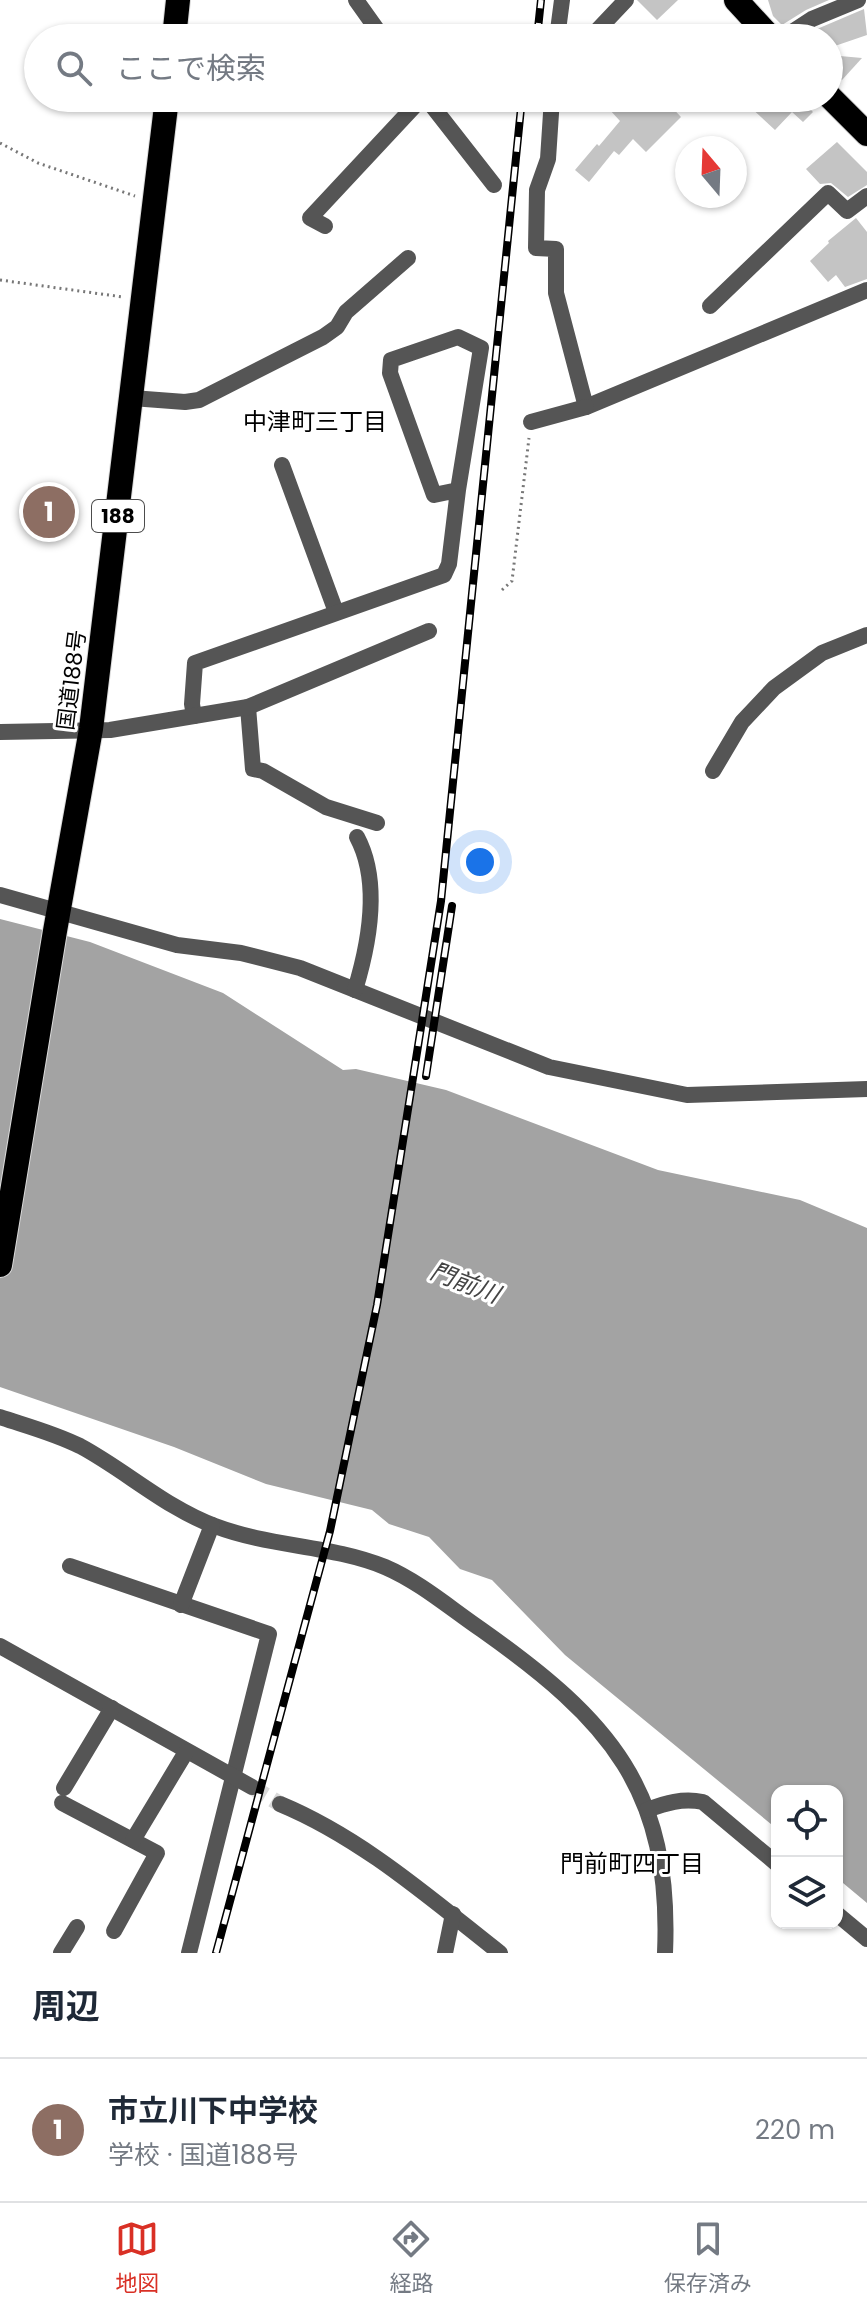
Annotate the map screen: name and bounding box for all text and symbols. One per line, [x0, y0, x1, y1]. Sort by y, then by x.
search box [24, 24, 843, 112]
icon: search [52, 46, 96, 90]
text: ここで検索 [116, 47, 266, 90]
north arrow [675, 136, 747, 208]
district label: 中津町三丁目 [243, 405, 387, 438]
pin: 1 [23, 482, 75, 542]
road number: 188 [92, 500, 144, 532]
street label: 国道188号 [50, 628, 93, 732]
your location [460, 842, 500, 882]
water label: 門前川 [426, 1254, 508, 1312]
map controls [771, 1785, 843, 1929]
button: locate [771, 1785, 843, 1857]
district label: 門前町四丁目 [560, 1847, 704, 1880]
button: layers [771, 1857, 843, 1929]
text: 周辺 [32, 1982, 100, 2030]
text: 市立川下中学校 [108, 2089, 318, 2132]
text: 1 [53, 2112, 63, 2148]
text: 220 m [755, 2112, 835, 2148]
text: 学校 · 国道188号 [108, 2137, 299, 2173]
tab: 地図 [115, 2217, 159, 2300]
tab: 経路 [389, 2217, 434, 2300]
tab: 保存済み [664, 2217, 752, 2300]

